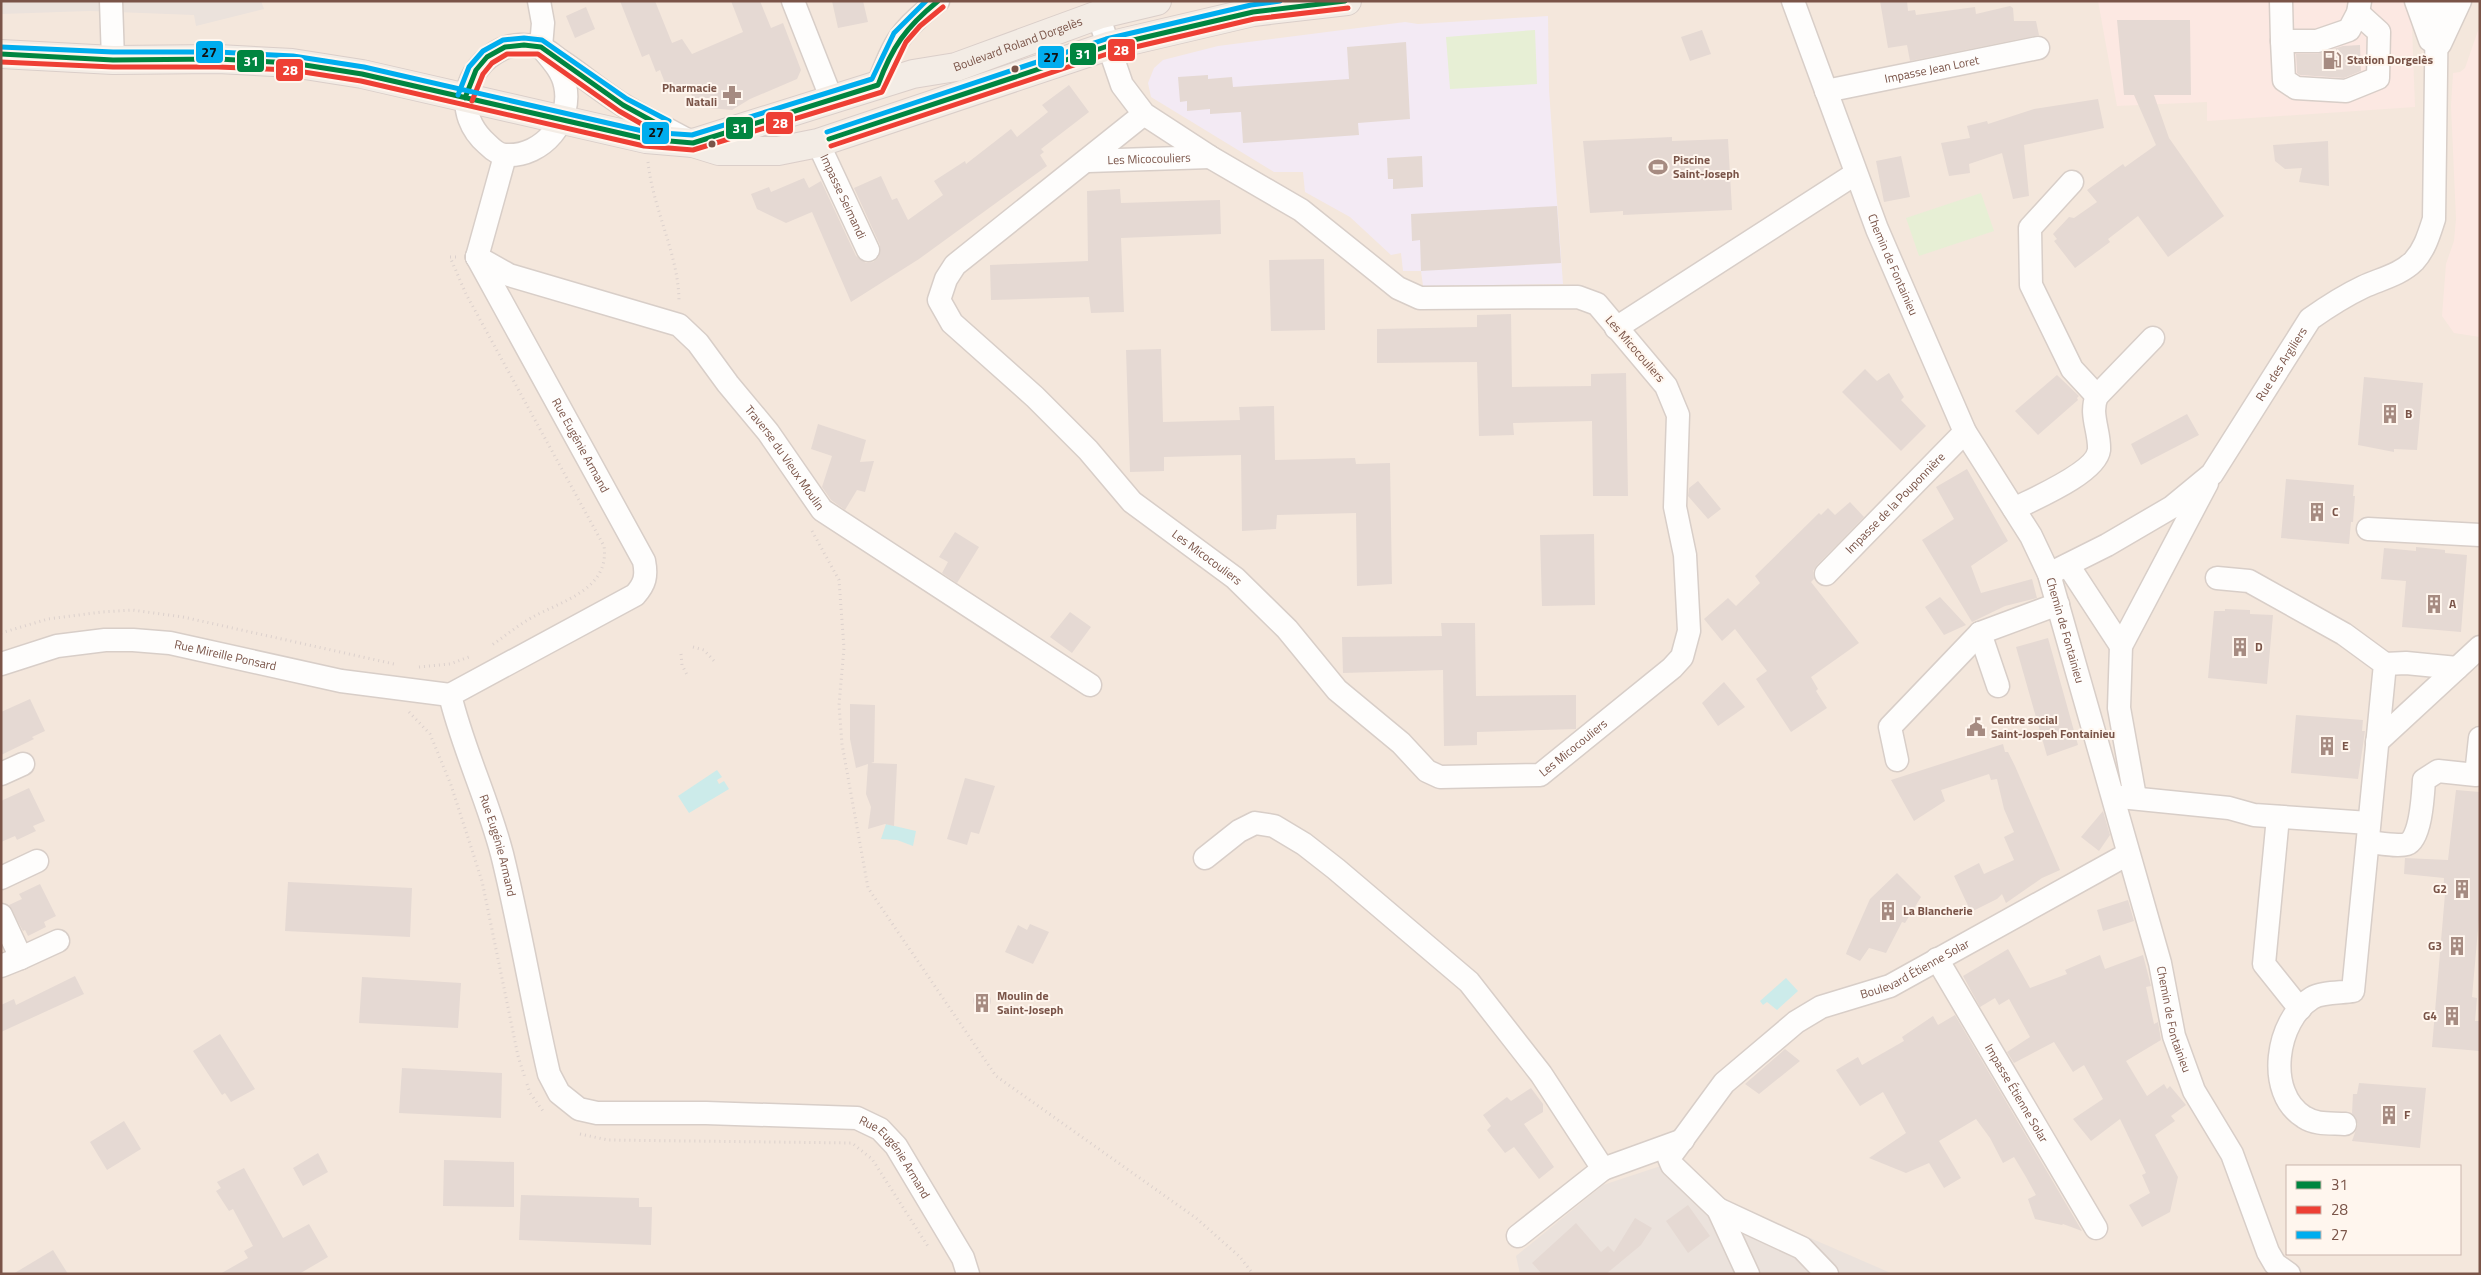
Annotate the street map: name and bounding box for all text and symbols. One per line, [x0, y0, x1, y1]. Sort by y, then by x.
street label: Boulevard Roland Dorgelès [950, 11, 1085, 76]
line badge: 28 [1107, 38, 1136, 62]
text: 28 [1113, 39, 1129, 60]
line badge: 27 [195, 40, 224, 64]
text: 27 [201, 41, 217, 62]
line badge: 31 [1069, 42, 1097, 66]
text: 31 [1075, 43, 1091, 64]
line badge: 27 [1037, 45, 1065, 69]
text: 27 [1043, 46, 1059, 67]
line badge: 31 [236, 49, 265, 73]
fuel station icon: Station Dorgelès [2321, 49, 2343, 71]
text: 31 [243, 50, 259, 71]
street label: Impasse Jean Loret [1883, 50, 1982, 88]
place label: Station Dorgelès [2347, 50, 2433, 69]
line badge: 28 [275, 58, 304, 82]
text: 28 [282, 59, 298, 80]
unlabelled marker [1010, 64, 1020, 74]
place label: Pharmacie Natali [662, 78, 717, 111]
pharmacy icon: Pharmacie Natali [721, 84, 743, 106]
line badge: 28 [765, 111, 794, 135]
text: 28 [772, 112, 788, 133]
line badge: 31 [725, 116, 754, 140]
text: 31 [732, 117, 748, 138]
line badge: 27 [641, 121, 670, 145]
text: 27 [648, 121, 664, 142]
unlabelled marker [707, 139, 717, 149]
street label: Les Micocouliers [1107, 148, 1191, 169]
place label: Piscine Saint-Joseph [1673, 150, 1739, 183]
street label: Impasse Seimandi [815, 151, 872, 242]
sports icon: Piscine Saint-Joseph [1647, 156, 1669, 178]
street label: Chemin de Fontainieu [1863, 211, 1923, 318]
street label: Les Micocouliers [1601, 311, 1670, 387]
street label: Rue des Argiliers [2250, 323, 2312, 405]
street label: Rue Eugénie Armand [547, 394, 615, 496]
street label: Traverse du Vieux Moulin [740, 401, 829, 514]
building icon: B [2379, 403, 2401, 425]
place label: B [2405, 404, 2412, 423]
street label: Impasse de la Pouponnière [1841, 448, 1949, 558]
building icon: C [2306, 501, 2328, 523]
place label: C [2332, 502, 2339, 521]
street label: Les Micocouliers [1168, 525, 1247, 590]
street label: Chemin de Fontainieu [2041, 575, 2090, 685]
building icon: A [2423, 593, 2445, 615]
place label: A [2449, 594, 2457, 613]
street label: Rue Mireille Ponsard [173, 634, 278, 675]
building icon: D [2229, 636, 2251, 658]
place label: D [2255, 637, 2263, 656]
place label: Centre social Saint-Jospeh Fontainieu [1991, 710, 2115, 743]
street label: Les Micocouliers [1535, 714, 1612, 781]
public building icon: Centre social Saint-Jospeh Fontainieu [1965, 716, 1987, 738]
building icon: E [2316, 735, 2338, 757]
place label: E [2342, 736, 2349, 755]
street label: Rue Eugénie Armand [475, 791, 522, 898]
building icon: G2 [2451, 878, 2473, 900]
place label: G2 [2433, 879, 2447, 898]
building icon: La Blancherie [1877, 900, 1899, 922]
place label: La Blancherie [1903, 901, 1973, 920]
street label: Boulevard Étienne Solar [1858, 934, 1973, 1004]
building icon: G3 [2446, 935, 2468, 957]
place label: G3 [2428, 936, 2442, 955]
street label: Chemin de Fontainieu [2152, 964, 2196, 1075]
place label: Moulin de Saint-Joseph [997, 986, 1063, 1019]
building icon: Moulin de Saint-Joseph [971, 992, 993, 1014]
building icon: G4 [2441, 1005, 2463, 1027]
place label: G4 [2423, 1006, 2437, 1025]
street label: Impasse Étienne Solar [1980, 1040, 2054, 1146]
building icon: F [2378, 1104, 2400, 1126]
place label: F [2404, 1105, 2411, 1124]
street label: Rue Eugénie Armand [856, 1110, 935, 1202]
legend [2286, 1165, 2461, 1255]
text: 31 [2331, 1173, 2348, 1196]
text: 28 [2331, 1198, 2348, 1221]
text: 27 [2331, 1223, 2348, 1246]

